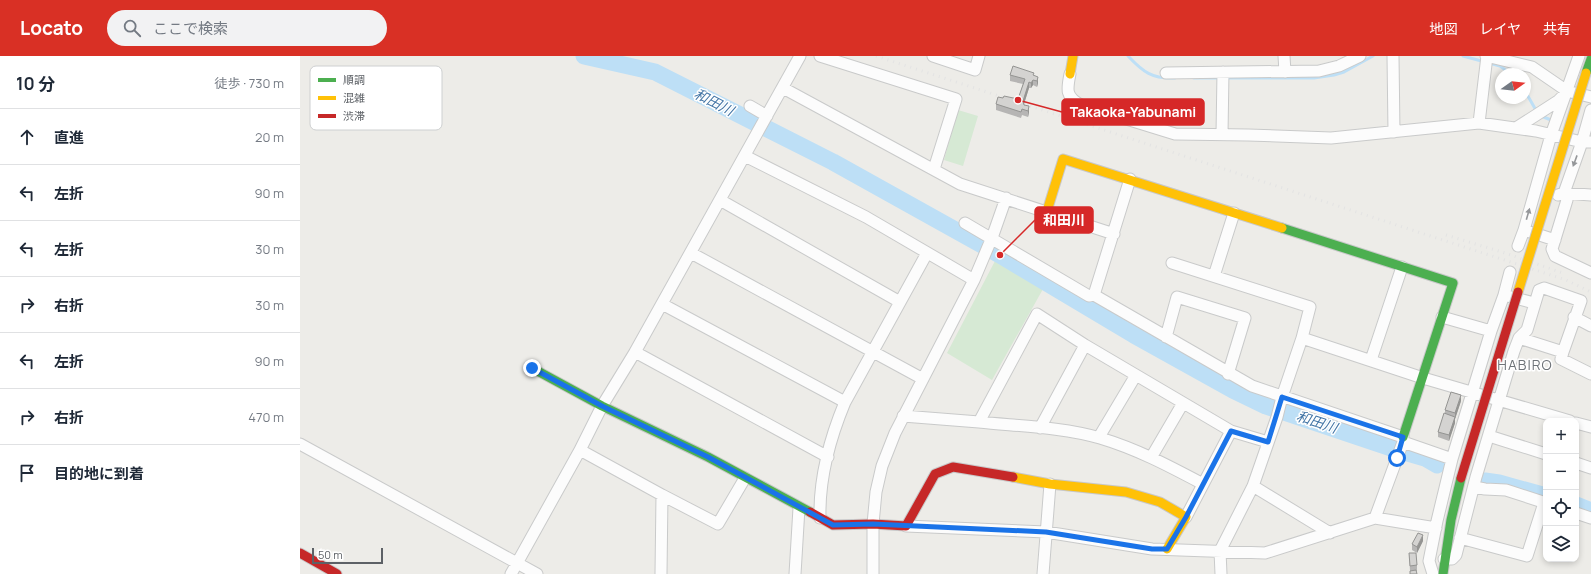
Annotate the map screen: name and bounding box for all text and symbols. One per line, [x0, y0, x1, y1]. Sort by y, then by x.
search box [107, 10, 387, 46]
text: Locato [20, 15, 83, 41]
icon: search [121, 17, 143, 39]
text: ここで検索 [153, 18, 228, 39]
text: 地図 [1429, 19, 1457, 38]
text: レイヤ [1479, 19, 1521, 38]
text: 共有 [1543, 19, 1571, 38]
legend [310, 66, 442, 130]
north arrow [1495, 68, 1531, 104]
text: 10 分 [16, 72, 55, 95]
text: 順調 [343, 72, 365, 87]
text: 徒歩 · 730 m [215, 74, 284, 92]
water label: 和田川 [691, 84, 739, 120]
text: 混雑 [343, 90, 365, 105]
callout: Takaoka-Yabunami [1062, 99, 1204, 125]
text: Takaoka-Yabunami [1070, 102, 1196, 121]
text: 渋滞 [343, 108, 365, 123]
icon: ahead [16, 126, 38, 148]
text: 直進 [54, 127, 84, 148]
text: 20 m [255, 128, 284, 146]
one-way arrow [1572, 155, 1578, 167]
icon: left [16, 182, 38, 204]
text: 左折 [54, 183, 84, 204]
text: 90 m [254, 184, 284, 202]
callout: 和田川 [1035, 207, 1093, 233]
one-way arrow [1525, 208, 1531, 220]
text: 和田川 [1043, 210, 1085, 229]
icon: left [16, 238, 38, 260]
text: 左折 [54, 239, 84, 260]
text: 30 m [255, 240, 284, 258]
icon: right [16, 294, 38, 316]
text: 右折 [54, 295, 84, 316]
text: 30 m [255, 296, 284, 314]
icon: left [16, 350, 38, 372]
text: 左折 [54, 351, 84, 372]
text: 90 m [254, 352, 284, 370]
district label: HABIRO [1497, 355, 1553, 374]
route end [523, 359, 541, 377]
icon: right [16, 406, 38, 428]
water label: 和田川 [1294, 406, 1342, 438]
text: 右折 [54, 407, 84, 428]
text: 470 m [248, 408, 284, 426]
map controls [1543, 418, 1579, 562]
button: + [1543, 418, 1579, 454]
route start [1388, 449, 1406, 467]
button: − [1543, 454, 1579, 490]
icon: arrive [16, 462, 38, 484]
text: 目的地に到着 [54, 463, 144, 484]
button: locate [1543, 490, 1579, 526]
button: layers [1543, 526, 1579, 562]
scale bar [312, 546, 383, 565]
text: 50 m [318, 547, 343, 562]

